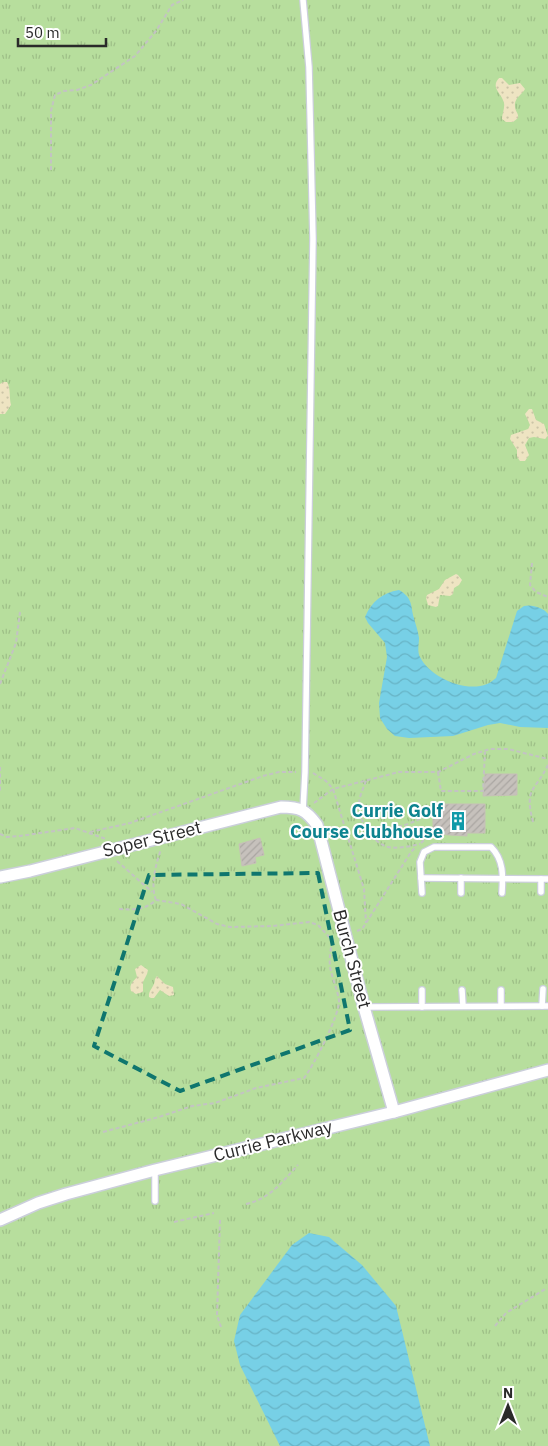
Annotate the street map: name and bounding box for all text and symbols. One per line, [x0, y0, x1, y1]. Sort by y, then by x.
scale bar [18, 15, 105, 47]
text: 50 m [25, 23, 60, 42]
place label: Currie Golf Course Clubhouse [290, 799, 443, 843]
building icon: Currie Golf Course Clubhouse [447, 810, 469, 832]
street label: Soper Street [100, 815, 204, 862]
street label: Burch Street [328, 907, 377, 1011]
street label: Currie Parkway [211, 1115, 335, 1166]
north arrow [483, 1381, 533, 1431]
text: N [503, 1384, 513, 1402]

